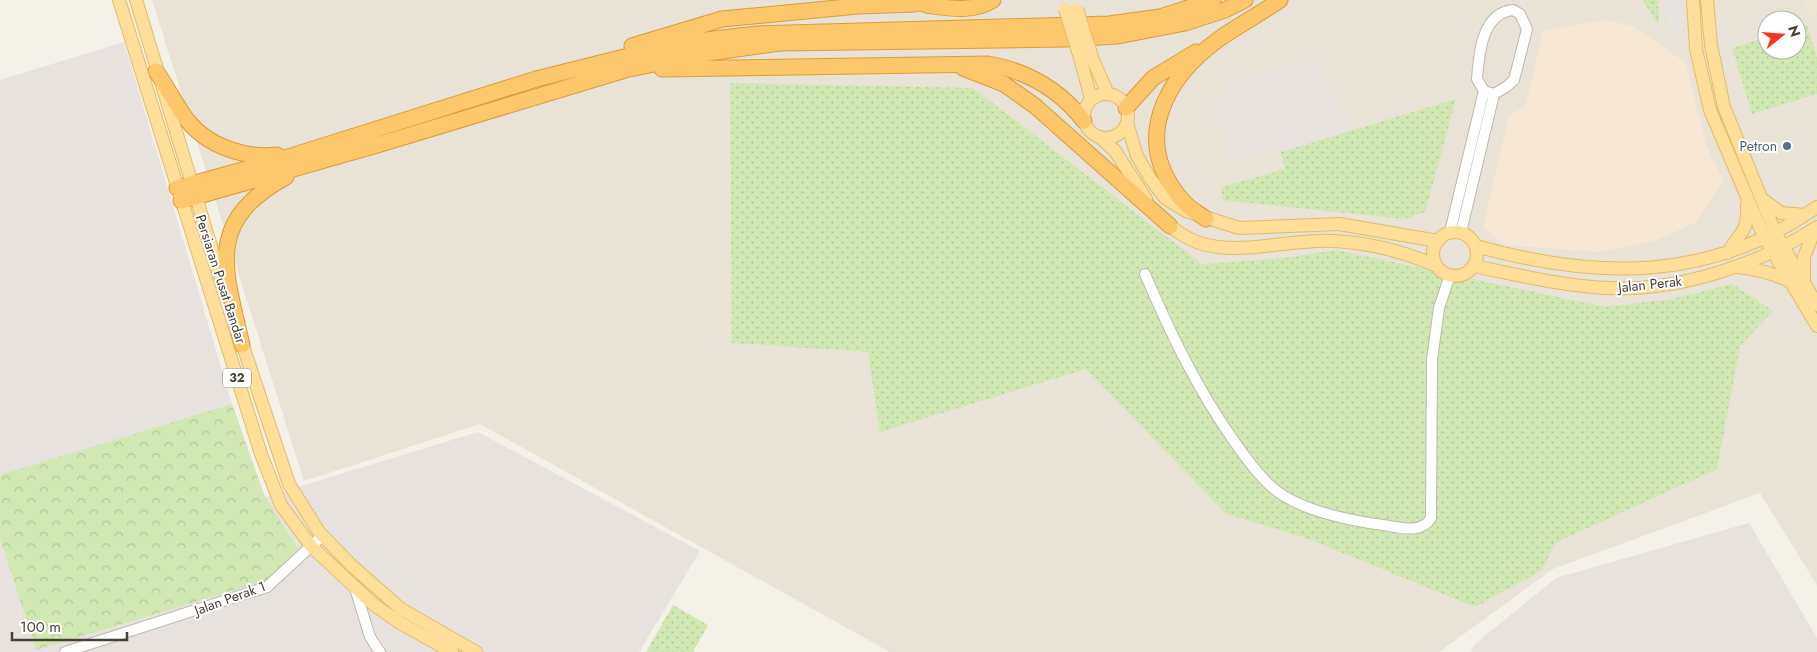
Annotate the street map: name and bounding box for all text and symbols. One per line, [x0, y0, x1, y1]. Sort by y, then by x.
north arrow [1757, 10, 1807, 60]
text: N [1783, 23, 1806, 39]
place label: Petron [1740, 136, 1777, 156]
marker: Petron [1781, 140, 1793, 152]
street label: Persiaran Pusat Bandar [191, 212, 251, 346]
street label: Jalan Perak [1615, 271, 1684, 297]
road number: 32 [223, 368, 251, 388]
street label: Jalan Perak 1 [190, 576, 268, 621]
scale bar [12, 610, 128, 642]
text: 100 m [20, 616, 61, 638]

